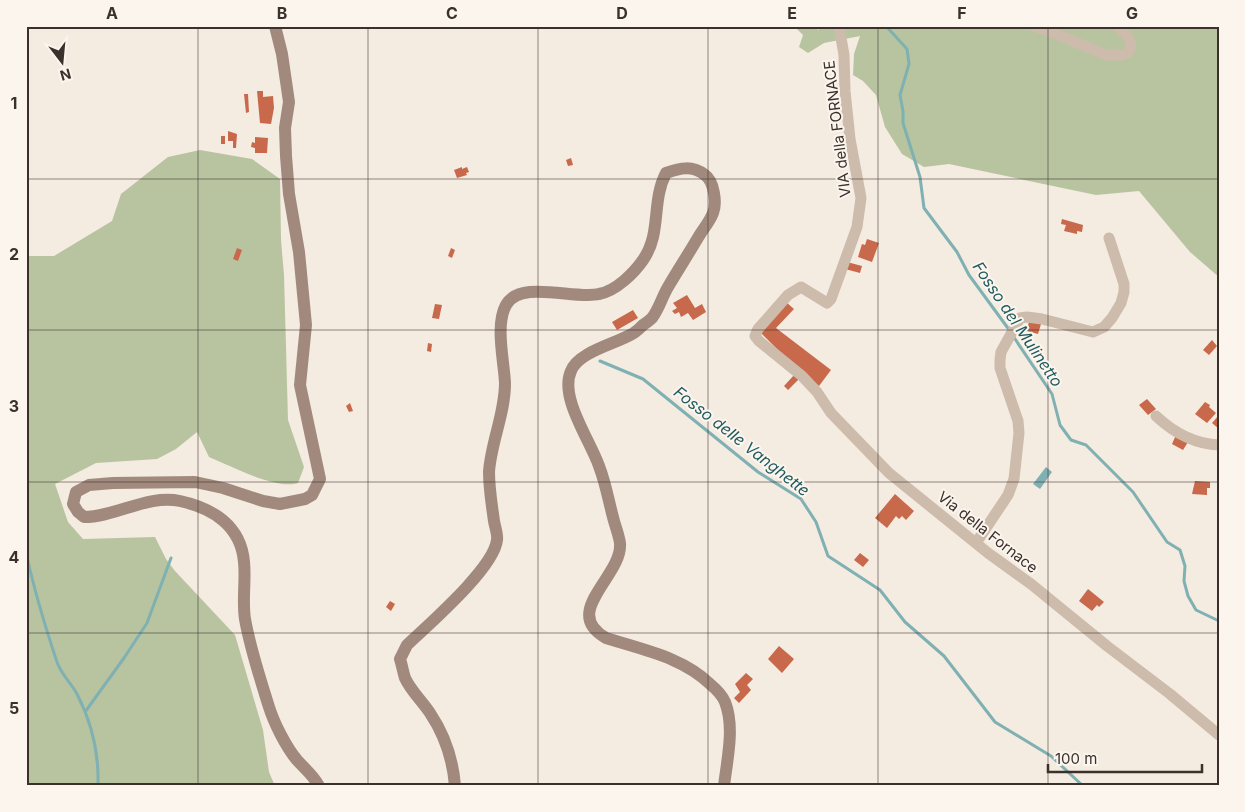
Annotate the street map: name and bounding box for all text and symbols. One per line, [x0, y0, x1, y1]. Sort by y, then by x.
text: A [106, 3, 118, 23]
text: B [277, 3, 287, 23]
text: C [446, 3, 458, 23]
text: D [616, 3, 628, 23]
text: E [787, 3, 797, 23]
text: F [957, 3, 967, 23]
text: G [1126, 3, 1138, 23]
north arrow [38, 38, 88, 88]
street label: VIA della FORNACE [819, 59, 855, 199]
text: N [58, 65, 73, 85]
text: 1 [11, 93, 17, 113]
text: 2 [9, 244, 19, 264]
water label: Fosso del Mulinetto [969, 258, 1067, 390]
water label: Fosso delle Vanghette [670, 382, 814, 500]
text: 3 [9, 396, 19, 416]
street label: Via della Fornace [934, 487, 1042, 577]
text: 4 [9, 547, 20, 567]
text: 5 [9, 698, 19, 718]
scale bar [1048, 742, 1201, 774]
text: 100 m [1055, 749, 1097, 768]

